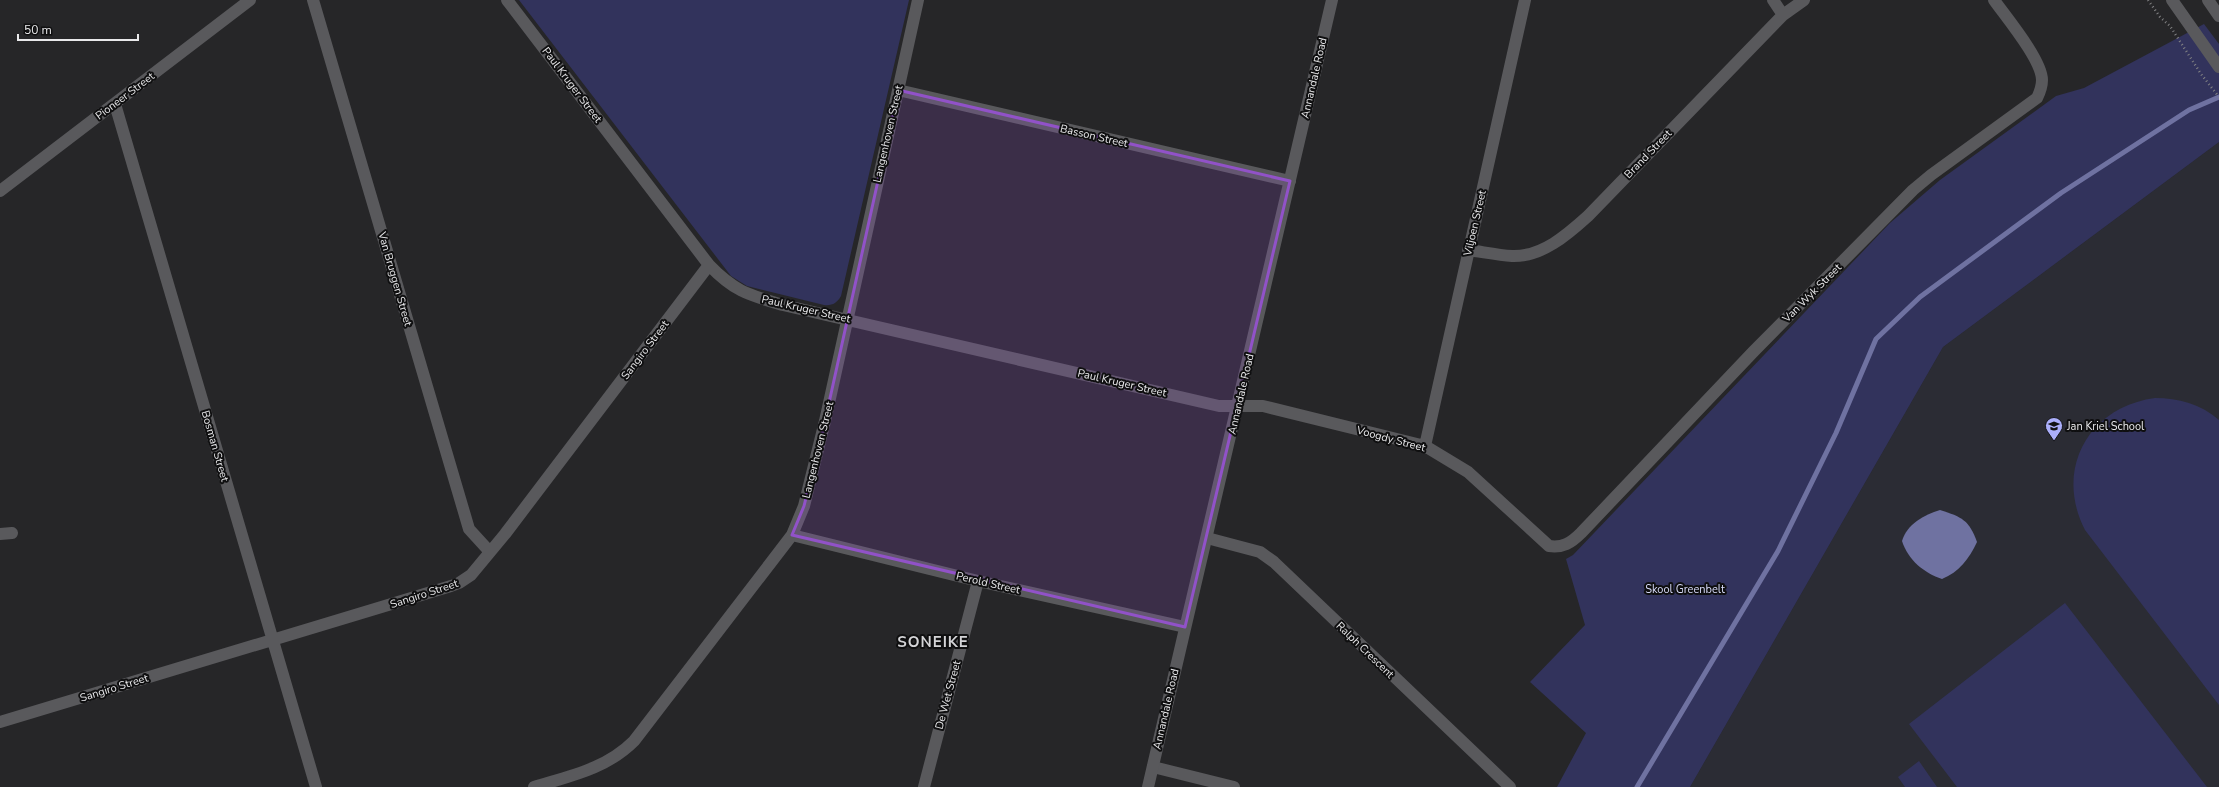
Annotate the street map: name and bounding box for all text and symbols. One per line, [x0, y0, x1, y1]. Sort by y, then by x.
scale bar [18, 16, 138, 42]
text: 50 m [24, 22, 52, 38]
street label: Annandale Road [1297, 36, 1331, 120]
street label: Paul Kruger Street [539, 44, 605, 126]
street label: Pioneer Street [92, 69, 158, 123]
street label: Langenhoven Street [870, 84, 907, 184]
street label: Basson Street [1059, 121, 1129, 151]
street label: Brand Street [1621, 126, 1675, 182]
street label: Viljoen Street [1460, 189, 1490, 258]
street label: Van Bruggen Street [374, 229, 416, 328]
street label: Van Wyk Street [1779, 260, 1845, 326]
street label: Paul Kruger Street [760, 291, 852, 327]
street label: Sangiro Street [618, 317, 672, 383]
street label: Annandale Road [1224, 352, 1258, 436]
street label: Paul Kruger Street [1076, 365, 1168, 401]
street label: Langenhoven Street [799, 400, 837, 500]
street label: Bosman Street [198, 409, 232, 483]
school or university icon: Jan Kriel School [2044, 416, 2064, 441]
place label: Jan Kriel School [2066, 419, 2145, 434]
street label: Voogdy Street [1354, 422, 1427, 455]
street label: Perold Street [955, 568, 1021, 598]
street label: Sangiro Street [388, 576, 460, 612]
park label: Skool Greenbelt [1645, 582, 1725, 597]
street label: Ralph Crescent [1333, 618, 1397, 682]
district label: SONEIKE [897, 632, 969, 652]
street label: De Wet Street [932, 659, 964, 731]
street label: Annandale Road [1149, 667, 1183, 751]
street label: Sangiro Street [78, 670, 150, 706]

